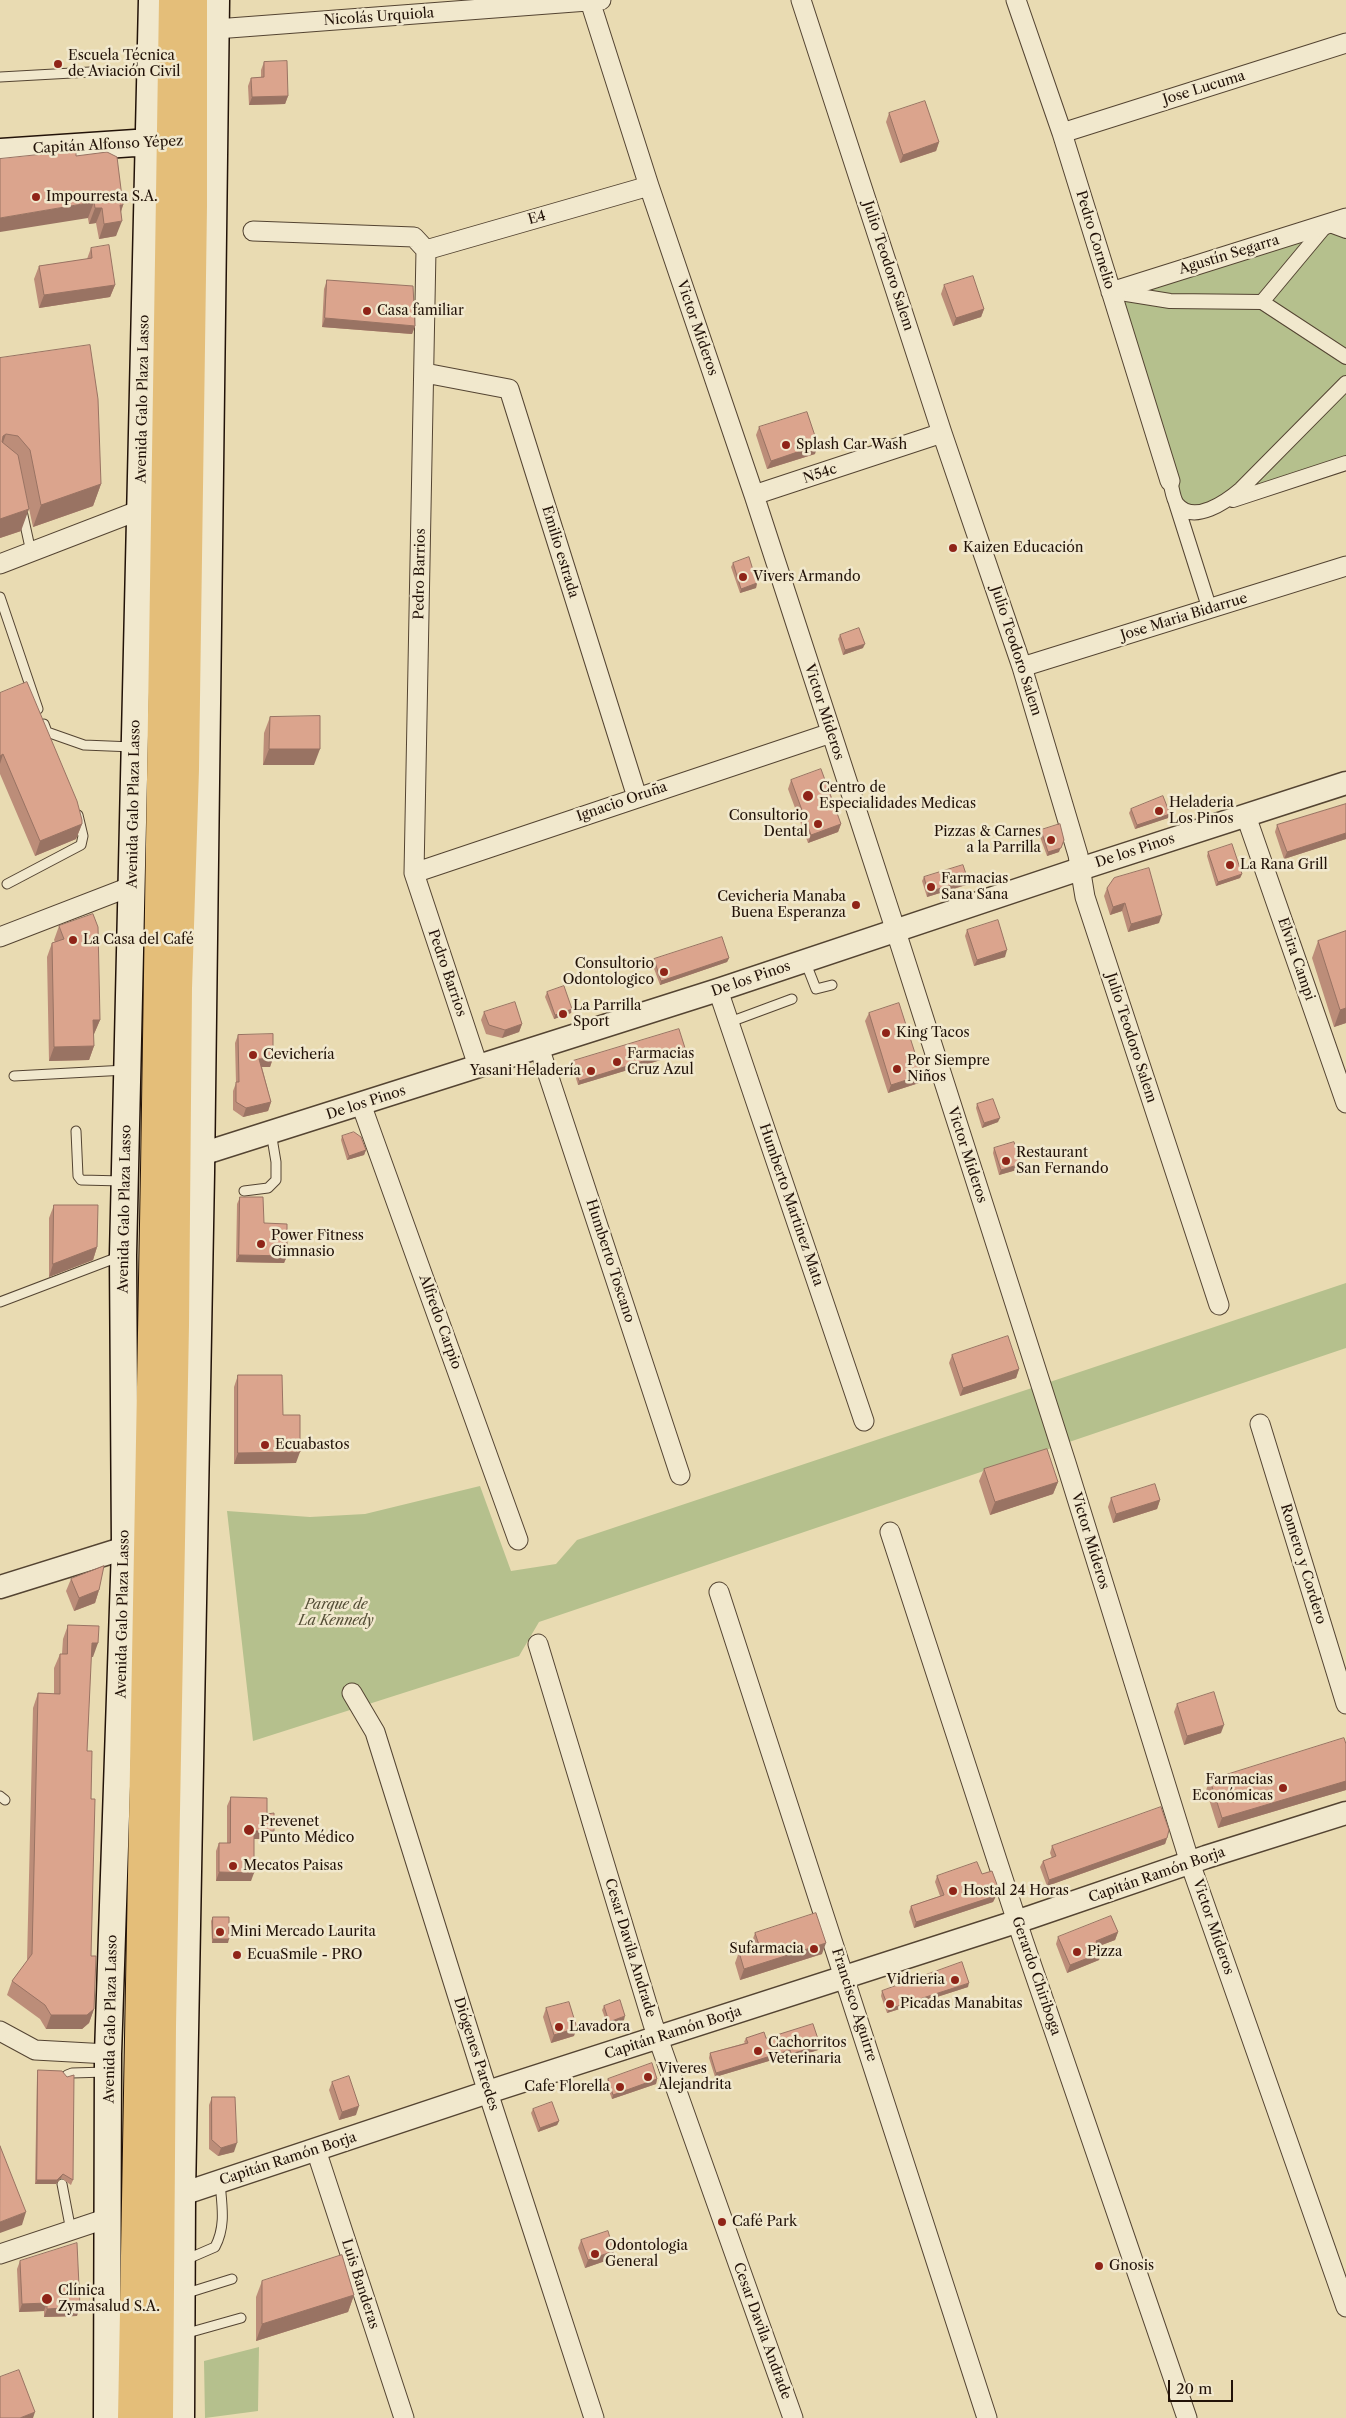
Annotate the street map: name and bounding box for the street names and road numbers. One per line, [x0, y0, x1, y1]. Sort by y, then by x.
street label: Nicolás Urquiola [323, 5, 435, 29]
street label: Jose Lucuma [1161, 68, 1247, 108]
street label: Capitán Alfonso Yépez [32, 133, 184, 157]
street label: Pedro Cornelio [1072, 189, 1118, 291]
street label: Julio Teodoro Salem [859, 199, 917, 333]
street label: E4 [526, 207, 548, 229]
street label: Agustín Segarra [1177, 232, 1281, 278]
street label: Victor Mideros [673, 278, 721, 378]
street label: Avenida Galo Plaza Lasso [133, 314, 153, 484]
street label: N54c [801, 461, 839, 487]
street label: Emilio estrada [538, 504, 582, 600]
street label: Pedro Barrios [411, 528, 429, 620]
street label: Julio Teodoro Salem [987, 584, 1045, 718]
street label: Jose Maria Bidarrue [1118, 590, 1250, 644]
street label: Victor Mideros [801, 662, 847, 762]
street label: Avenida Galo Plaza Lasso [124, 719, 144, 889]
street label: Ignacio Oruña [574, 779, 670, 825]
street label: De los Pinos [1093, 830, 1177, 872]
street label: Elvira Campi [1274, 915, 1318, 1003]
street label: Pedro Barrios [424, 927, 470, 1019]
street label: De los Pinos [709, 958, 793, 1000]
street label: Julio Teodoro Salem [1102, 971, 1160, 1105]
street label: De los Pinos [324, 1082, 408, 1124]
street label: Victor Mideros [944, 1105, 990, 1205]
street label: Humberto Martinez Mata [755, 1122, 827, 1288]
street label: Avenida Galo Plaza Lasso [115, 1124, 135, 1294]
street label: Humberto Toscano [582, 1197, 638, 1325]
street label: Alfredo Carpio [415, 1272, 465, 1372]
street label: Victor Mideros [1067, 1491, 1113, 1591]
street label: Romero y Cordero [1277, 1502, 1329, 1626]
street label: Avenida Galo Plaza Lasso [113, 1529, 133, 1699]
street label: Capitán Ramón Borja [1087, 1844, 1227, 1906]
street label: Cesar Davila Andrade [601, 1876, 659, 2020]
street label: Victor Mideros [1189, 1877, 1237, 1977]
street label: Gerardo Chiriboga [1008, 1914, 1064, 2038]
street label: Avenida Galo Plaza Lasso [101, 1934, 121, 2104]
street label: Francisco Aguirre [828, 1946, 880, 2064]
street label: Diógenes Paredes [450, 1995, 502, 2113]
street label: Capitán Ramón Borja [602, 2003, 744, 2063]
street label: Capitán Ramón Borja [217, 2129, 359, 2189]
street label: Luis Banderas [338, 2237, 382, 2331]
street label: Cesar Davila Andrade [729, 2260, 795, 2402]

